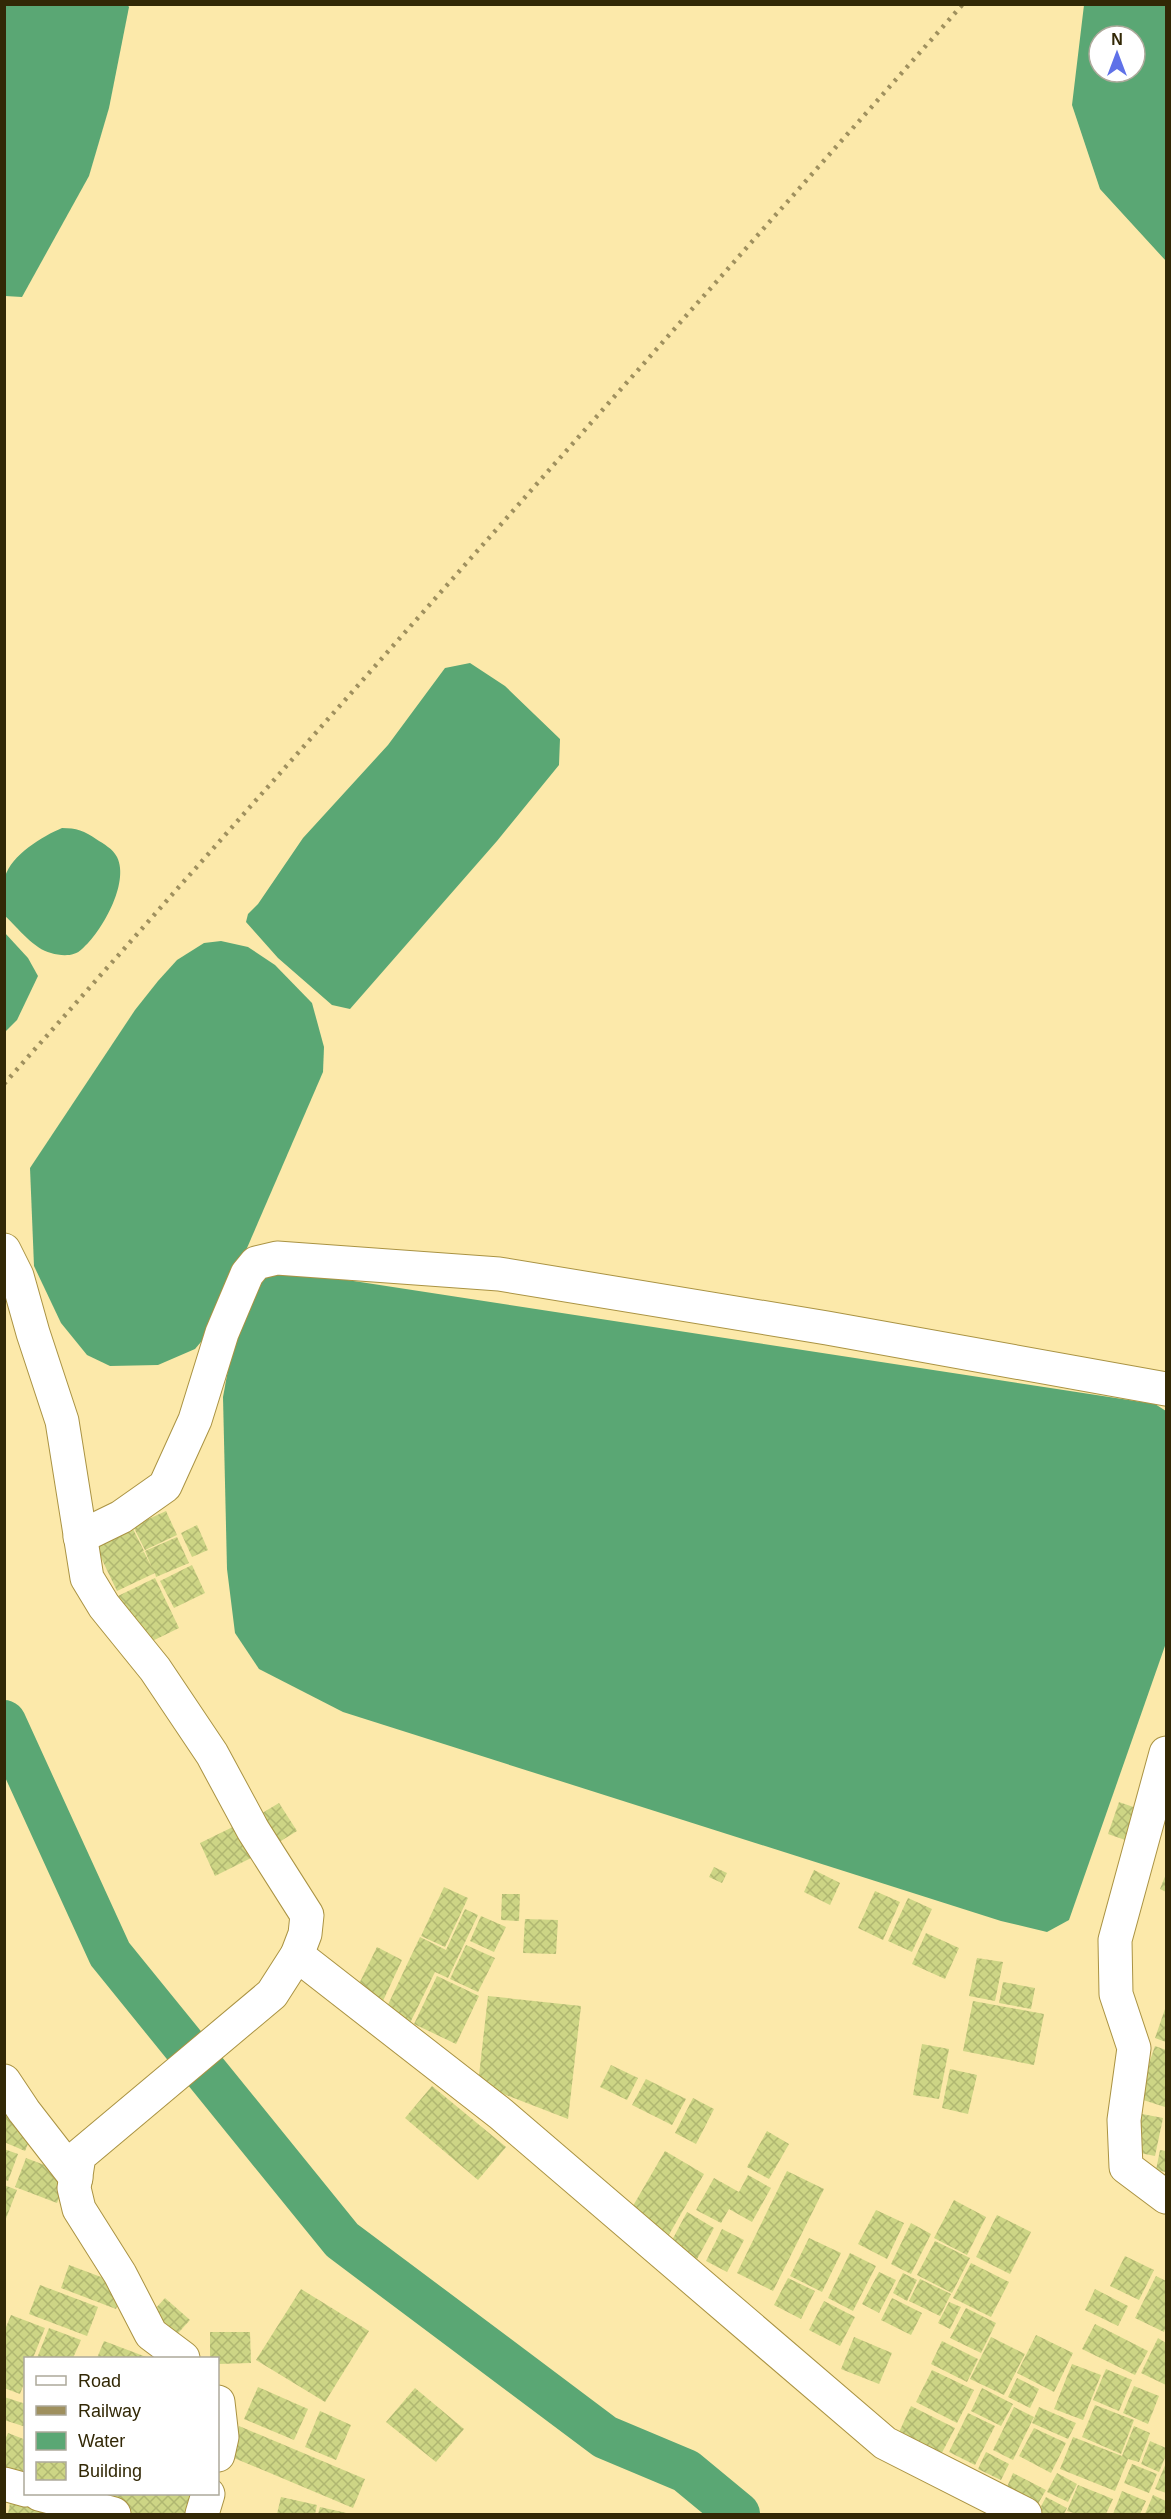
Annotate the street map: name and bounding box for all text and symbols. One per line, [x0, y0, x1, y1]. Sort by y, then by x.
north arrow [1087, 24, 1147, 84]
text: N [1111, 31, 1123, 48]
legend [24, 2357, 219, 2495]
text: Road [78, 2371, 121, 2391]
text: Railway [78, 2401, 141, 2421]
text: Water [78, 2431, 125, 2451]
text: Building [78, 2461, 142, 2481]

